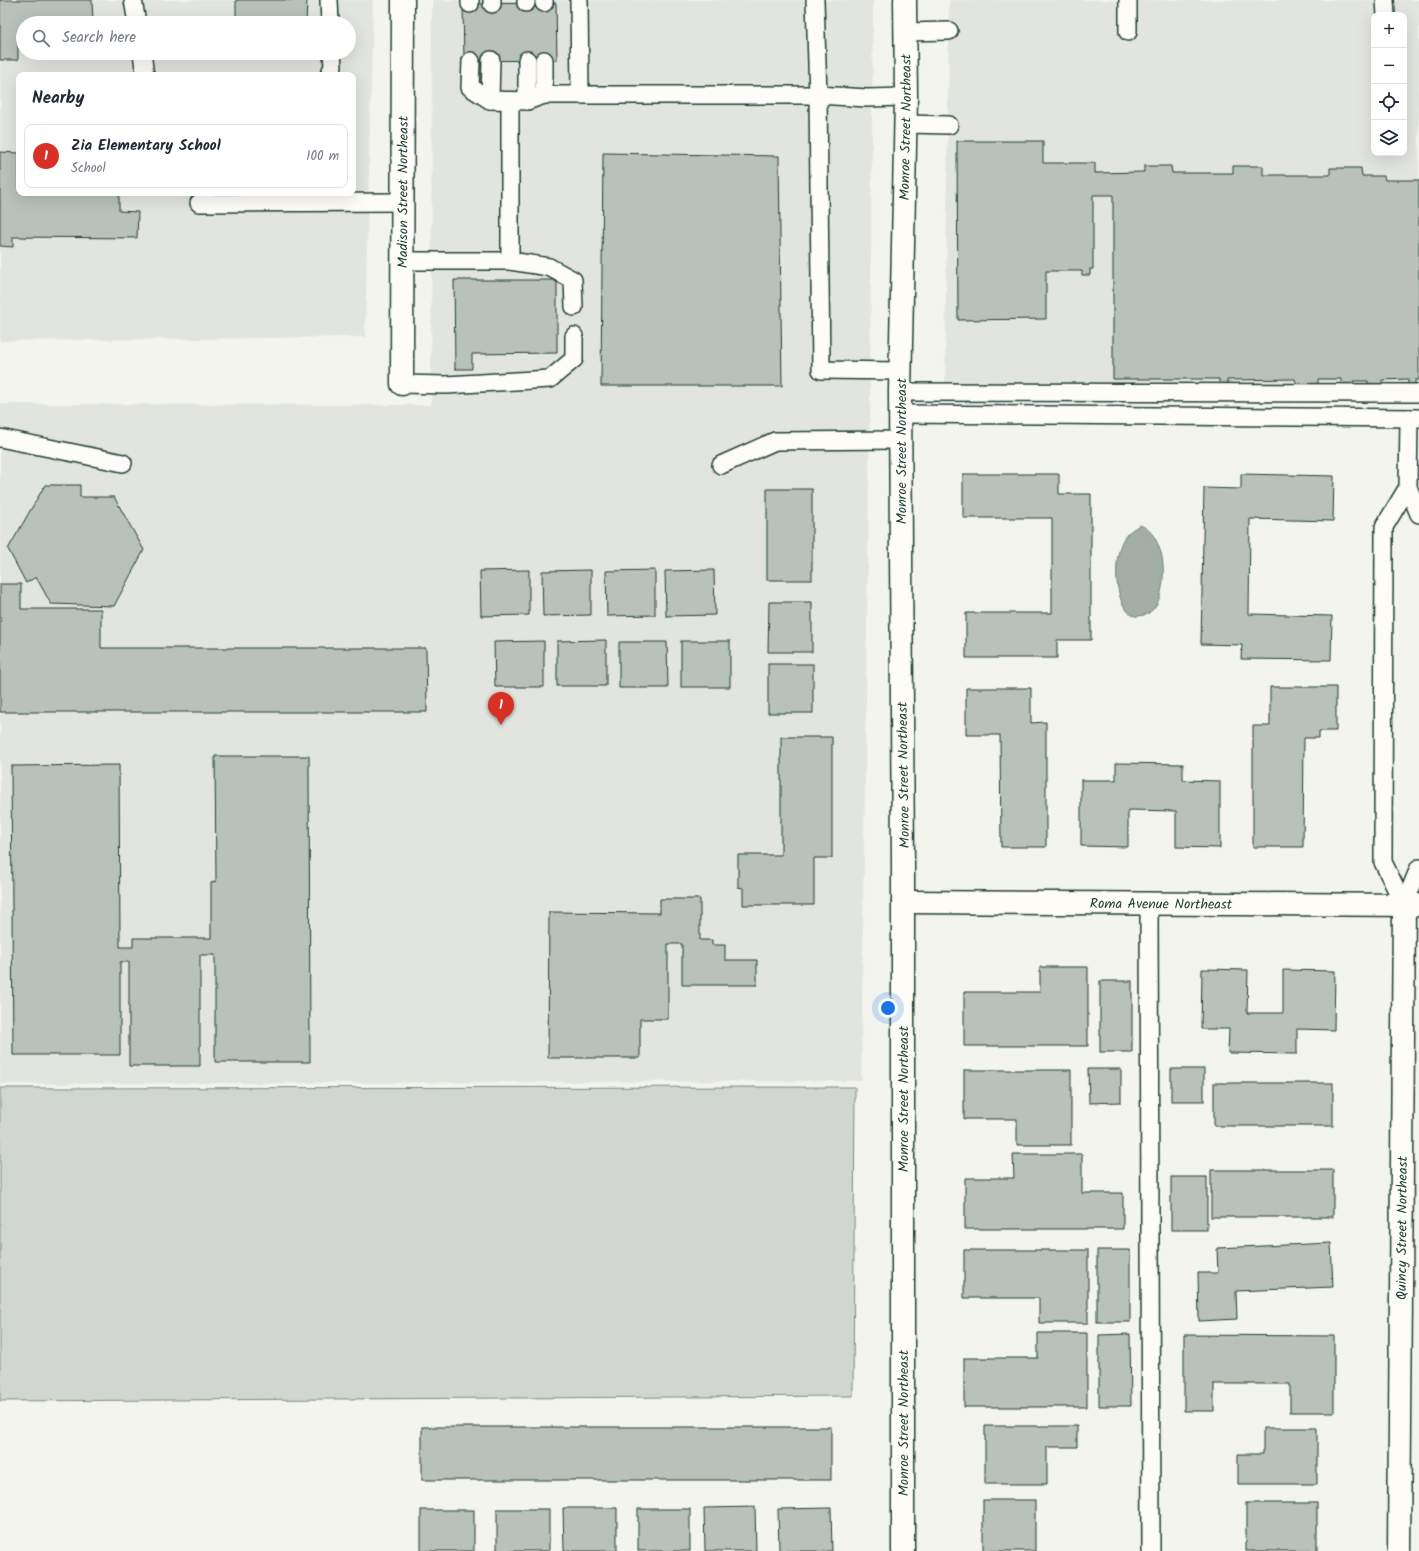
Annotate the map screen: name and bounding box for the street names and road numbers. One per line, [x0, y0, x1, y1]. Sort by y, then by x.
street label: Monroe Street Northeast [894, 53, 918, 201]
street label: Madison Street Northeast [392, 115, 415, 268]
street label: Monroe Street Northeast [891, 377, 913, 524]
street label: Monroe Street Northeast [892, 701, 916, 848]
street label: Roma Avenue Northeast [1090, 893, 1233, 916]
street label: Monroe Street Northeast [893, 1025, 915, 1172]
street label: Quincy Street Northeast [1391, 1155, 1414, 1300]
street label: Monroe Street Northeast [893, 1349, 915, 1496]

